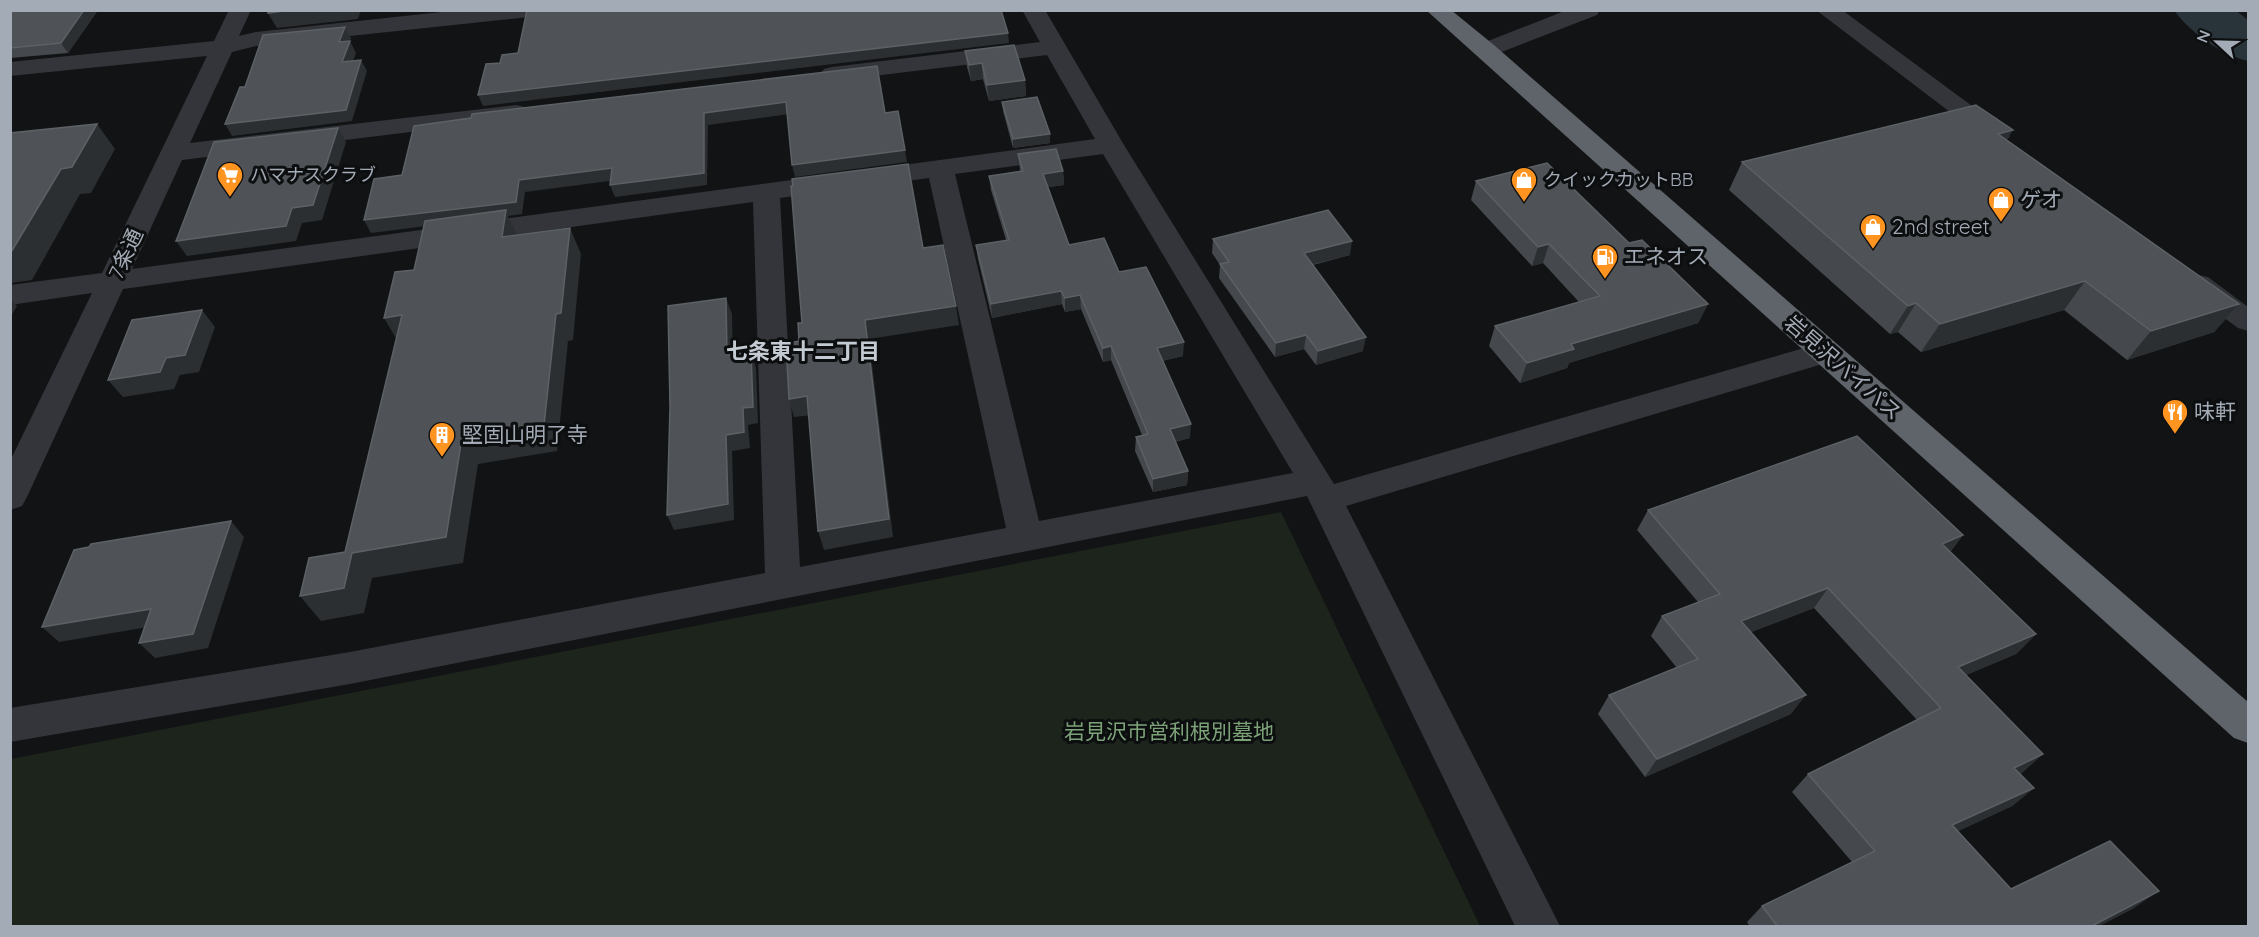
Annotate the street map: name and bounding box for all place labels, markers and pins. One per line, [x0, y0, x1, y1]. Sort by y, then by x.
supermarket icon: ハマナスクラブ [215, 160, 245, 198]
place label: ハマナスクラブ [250, 163, 376, 186]
shop icon: クイックカットBB [1509, 165, 1539, 203]
place label: クイックカットBB [1544, 168, 1693, 191]
shop icon: ゲオ [1986, 185, 2016, 223]
place label: ゲオ [2020, 186, 2062, 212]
shop icon: 2nd street [1858, 212, 1888, 250]
place label: 2nd street [1892, 213, 1990, 239]
fuel station icon: エネオス [1590, 242, 1620, 280]
place label: エネオス [1624, 243, 1708, 269]
restaurant icon: 味軒 [2160, 397, 2190, 435]
place label: 味軒 [2194, 398, 2236, 424]
building icon: 堅固山明了寺 [427, 420, 457, 458]
place label: 堅固山明了寺 [462, 421, 588, 447]

